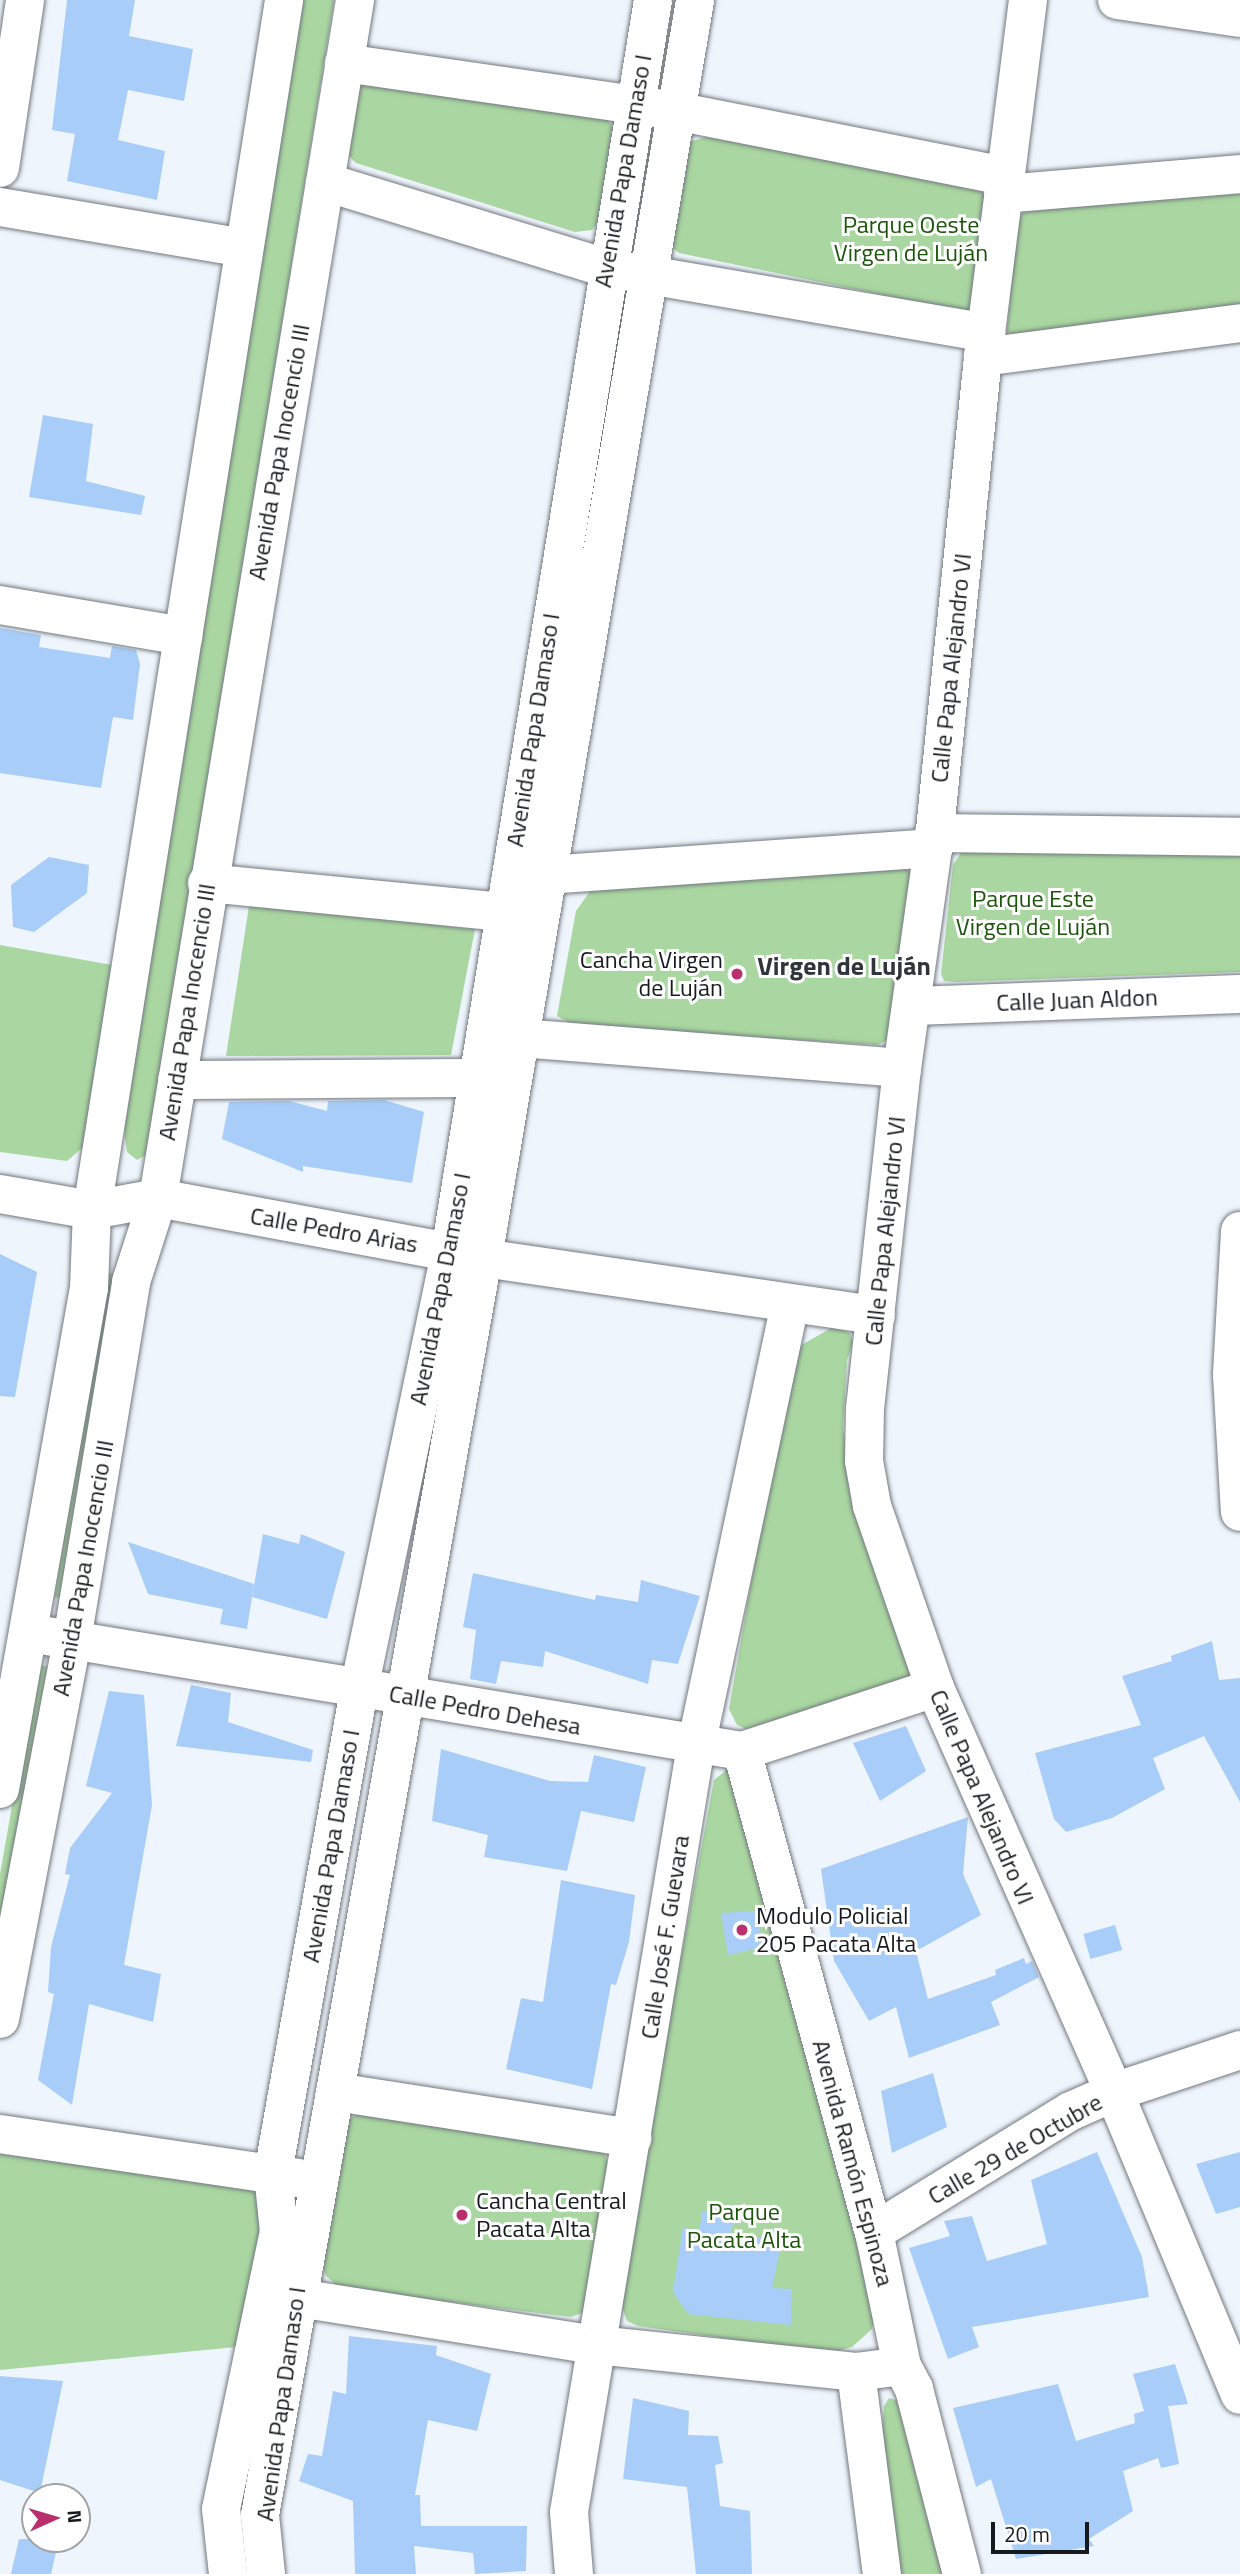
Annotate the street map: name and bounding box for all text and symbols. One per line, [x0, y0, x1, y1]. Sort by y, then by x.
street label: Avenida Papa Damaso I [588, 52, 658, 290]
park label: Parque Oeste Virgen de Luján [834, 211, 988, 267]
street label: Avenida Papa Inocencio III [242, 322, 316, 582]
street label: Calle Papa Alejandro VI [925, 552, 977, 784]
street label: Avenida Papa Damaso I [500, 611, 566, 849]
street label: Avenida Papa Inocencio III [152, 881, 222, 1143]
park label: Parque Este Virgen de Luján [956, 885, 1110, 941]
place label: Cancha Virgen de Luján [580, 946, 723, 1002]
district label: Virgen de Luján [757, 950, 931, 982]
marker: Cancha Virgen de Luján [729, 966, 745, 982]
street label: Calle Juan Aldon [996, 983, 1158, 1017]
street label: Calle Papa Alejandro VI [859, 1115, 911, 1347]
street label: Avenida Papa Damaso I [403, 1170, 477, 1408]
street label: Calle Pedro Arias [248, 1201, 420, 1259]
street label: Avenida Papa Inocencio III [46, 1438, 120, 1698]
street label: Calle Pedro Dehesa [387, 1679, 583, 1741]
street label: Calle Papa Alejandro VI [924, 1685, 1040, 1909]
street label: Avenida Papa Damaso I [296, 1727, 366, 1965]
street label: Calle José F. Guevara [635, 1833, 695, 2041]
place label: Modulo Policial 205 Pacata Alta [756, 1902, 916, 1958]
marker: Modulo Policial 205 Pacata Alta [734, 1922, 750, 1938]
street label: Avenida Ramón Espinoza [806, 2037, 900, 2289]
street label: Calle 29 de Octubre [923, 2088, 1107, 2210]
place label: Cancha Central Pacata Alta [476, 2187, 627, 2243]
park label: Parque Pacata Alta [687, 2198, 801, 2254]
marker: Cancha Central Pacata Alta [454, 2207, 470, 2223]
street label: Avenida Papa Damaso I [250, 2285, 312, 2523]
north arrow [21, 2483, 91, 2553]
scale bar [995, 2508, 1093, 2552]
text: N [61, 2509, 90, 2524]
text: 20 m [1004, 2518, 1050, 2550]

